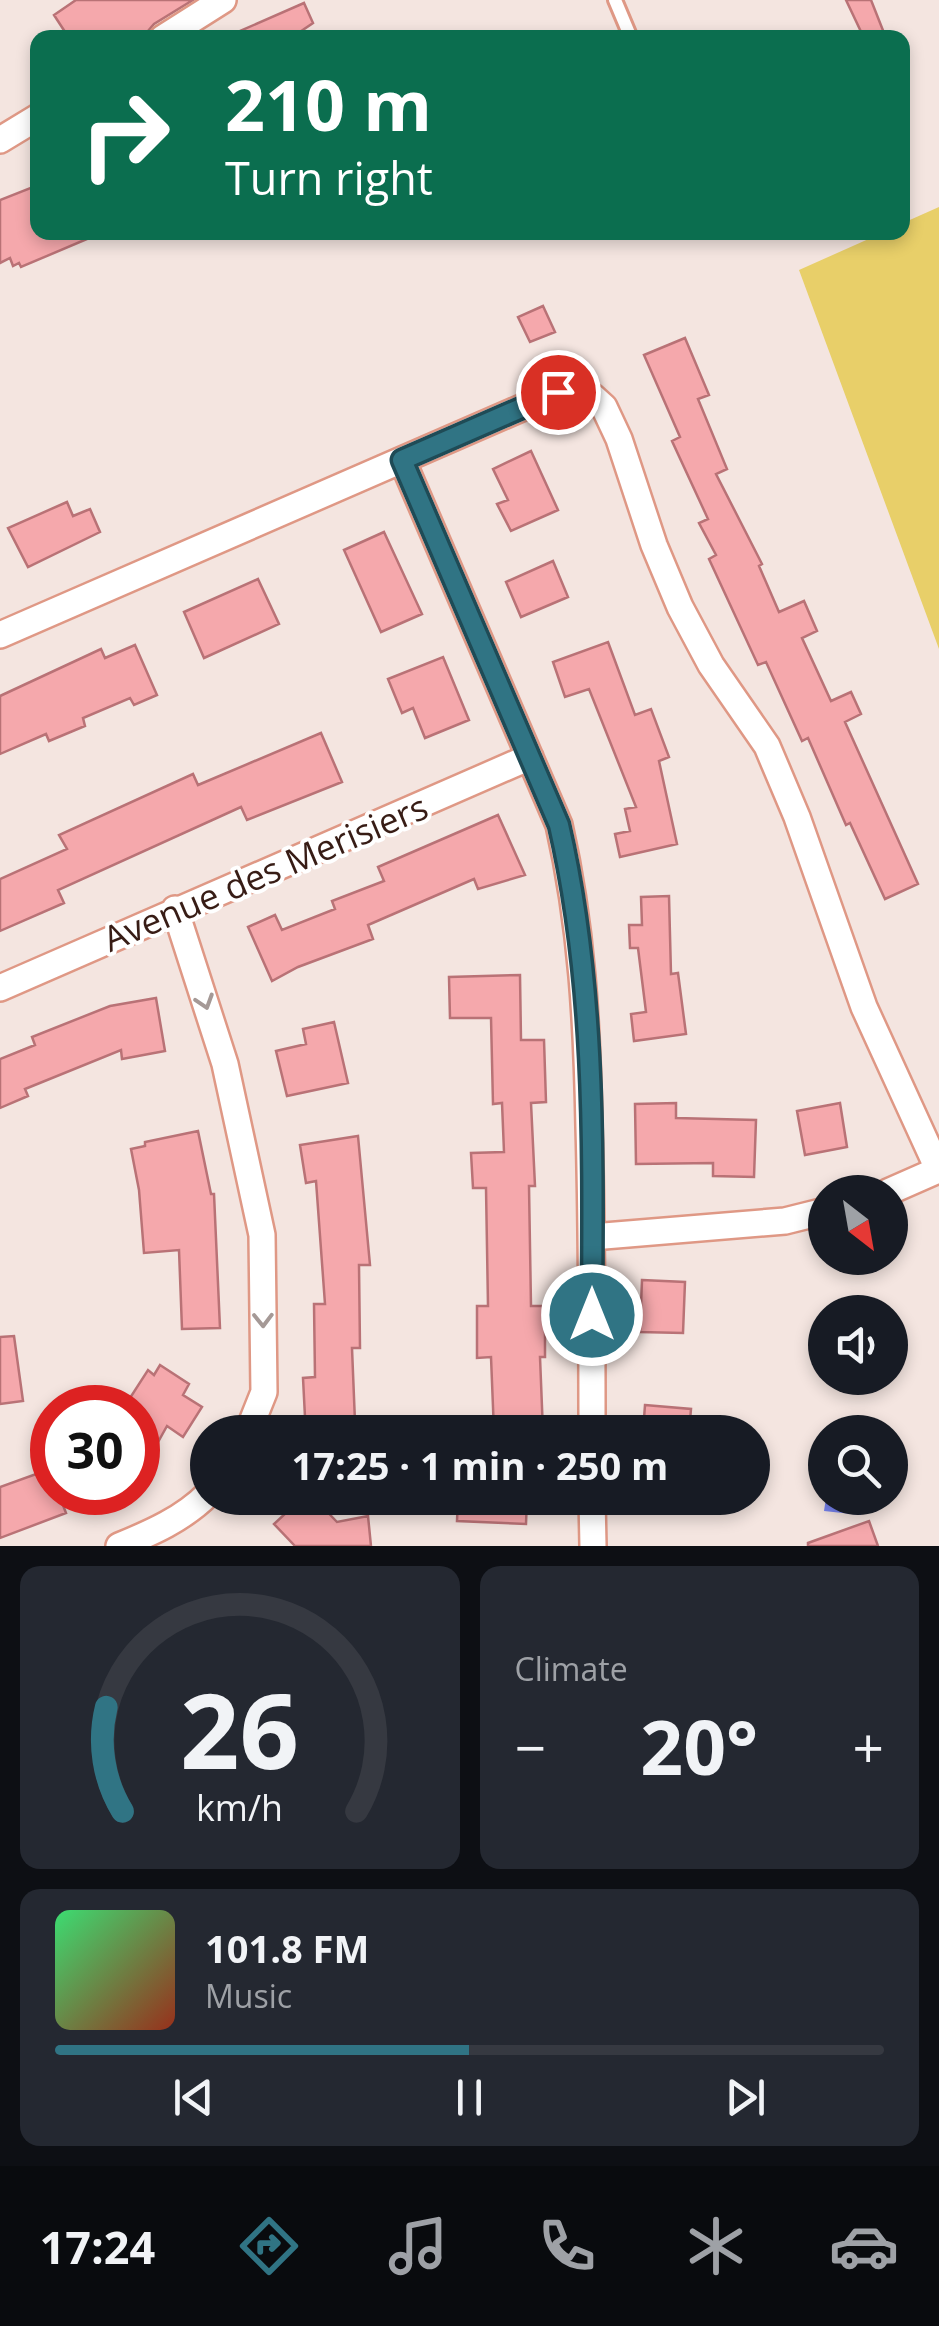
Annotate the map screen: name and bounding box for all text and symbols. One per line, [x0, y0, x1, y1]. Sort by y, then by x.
text: 210 m [225, 56, 432, 152]
icon: right [60, 70, 190, 200]
text: Turn right [225, 147, 433, 208]
pin [516, 350, 601, 435]
icon: arrive [531, 365, 586, 420]
street label: Avenue des Merisiers [96, 782, 434, 962]
one-way arrow [194, 993, 214, 1010]
north arrow [808, 1175, 908, 1275]
map controls [808, 1175, 908, 1515]
position arrow [540, 1263, 644, 1367]
button: sound [808, 1295, 908, 1395]
one-way arrow [252, 1312, 274, 1328]
speed limit sign: 30 [30, 1385, 160, 1515]
button: search [808, 1415, 908, 1515]
text: 17:25 · 1 min · 250 m [292, 1439, 668, 1491]
text: Climate [515, 1647, 628, 1690]
text: 26 [180, 1658, 299, 1799]
text: 20° [640, 1695, 758, 1797]
text: − [515, 1709, 546, 1784]
text: + [853, 1709, 884, 1784]
text: km/h [196, 1783, 283, 1831]
text: 101.8 FM [205, 1922, 369, 1974]
text: Music [205, 1974, 292, 2017]
icon: previous [166, 2070, 221, 2125]
icon: pause [442, 2070, 497, 2125]
icon: next [718, 2070, 773, 2125]
icon: directions [234, 2211, 304, 2281]
icon: music [383, 2211, 453, 2281]
icon: phone [532, 2211, 602, 2281]
icon: climate [681, 2211, 751, 2281]
icon: car [829, 2211, 899, 2281]
text: 17:24 [39, 2216, 155, 2277]

